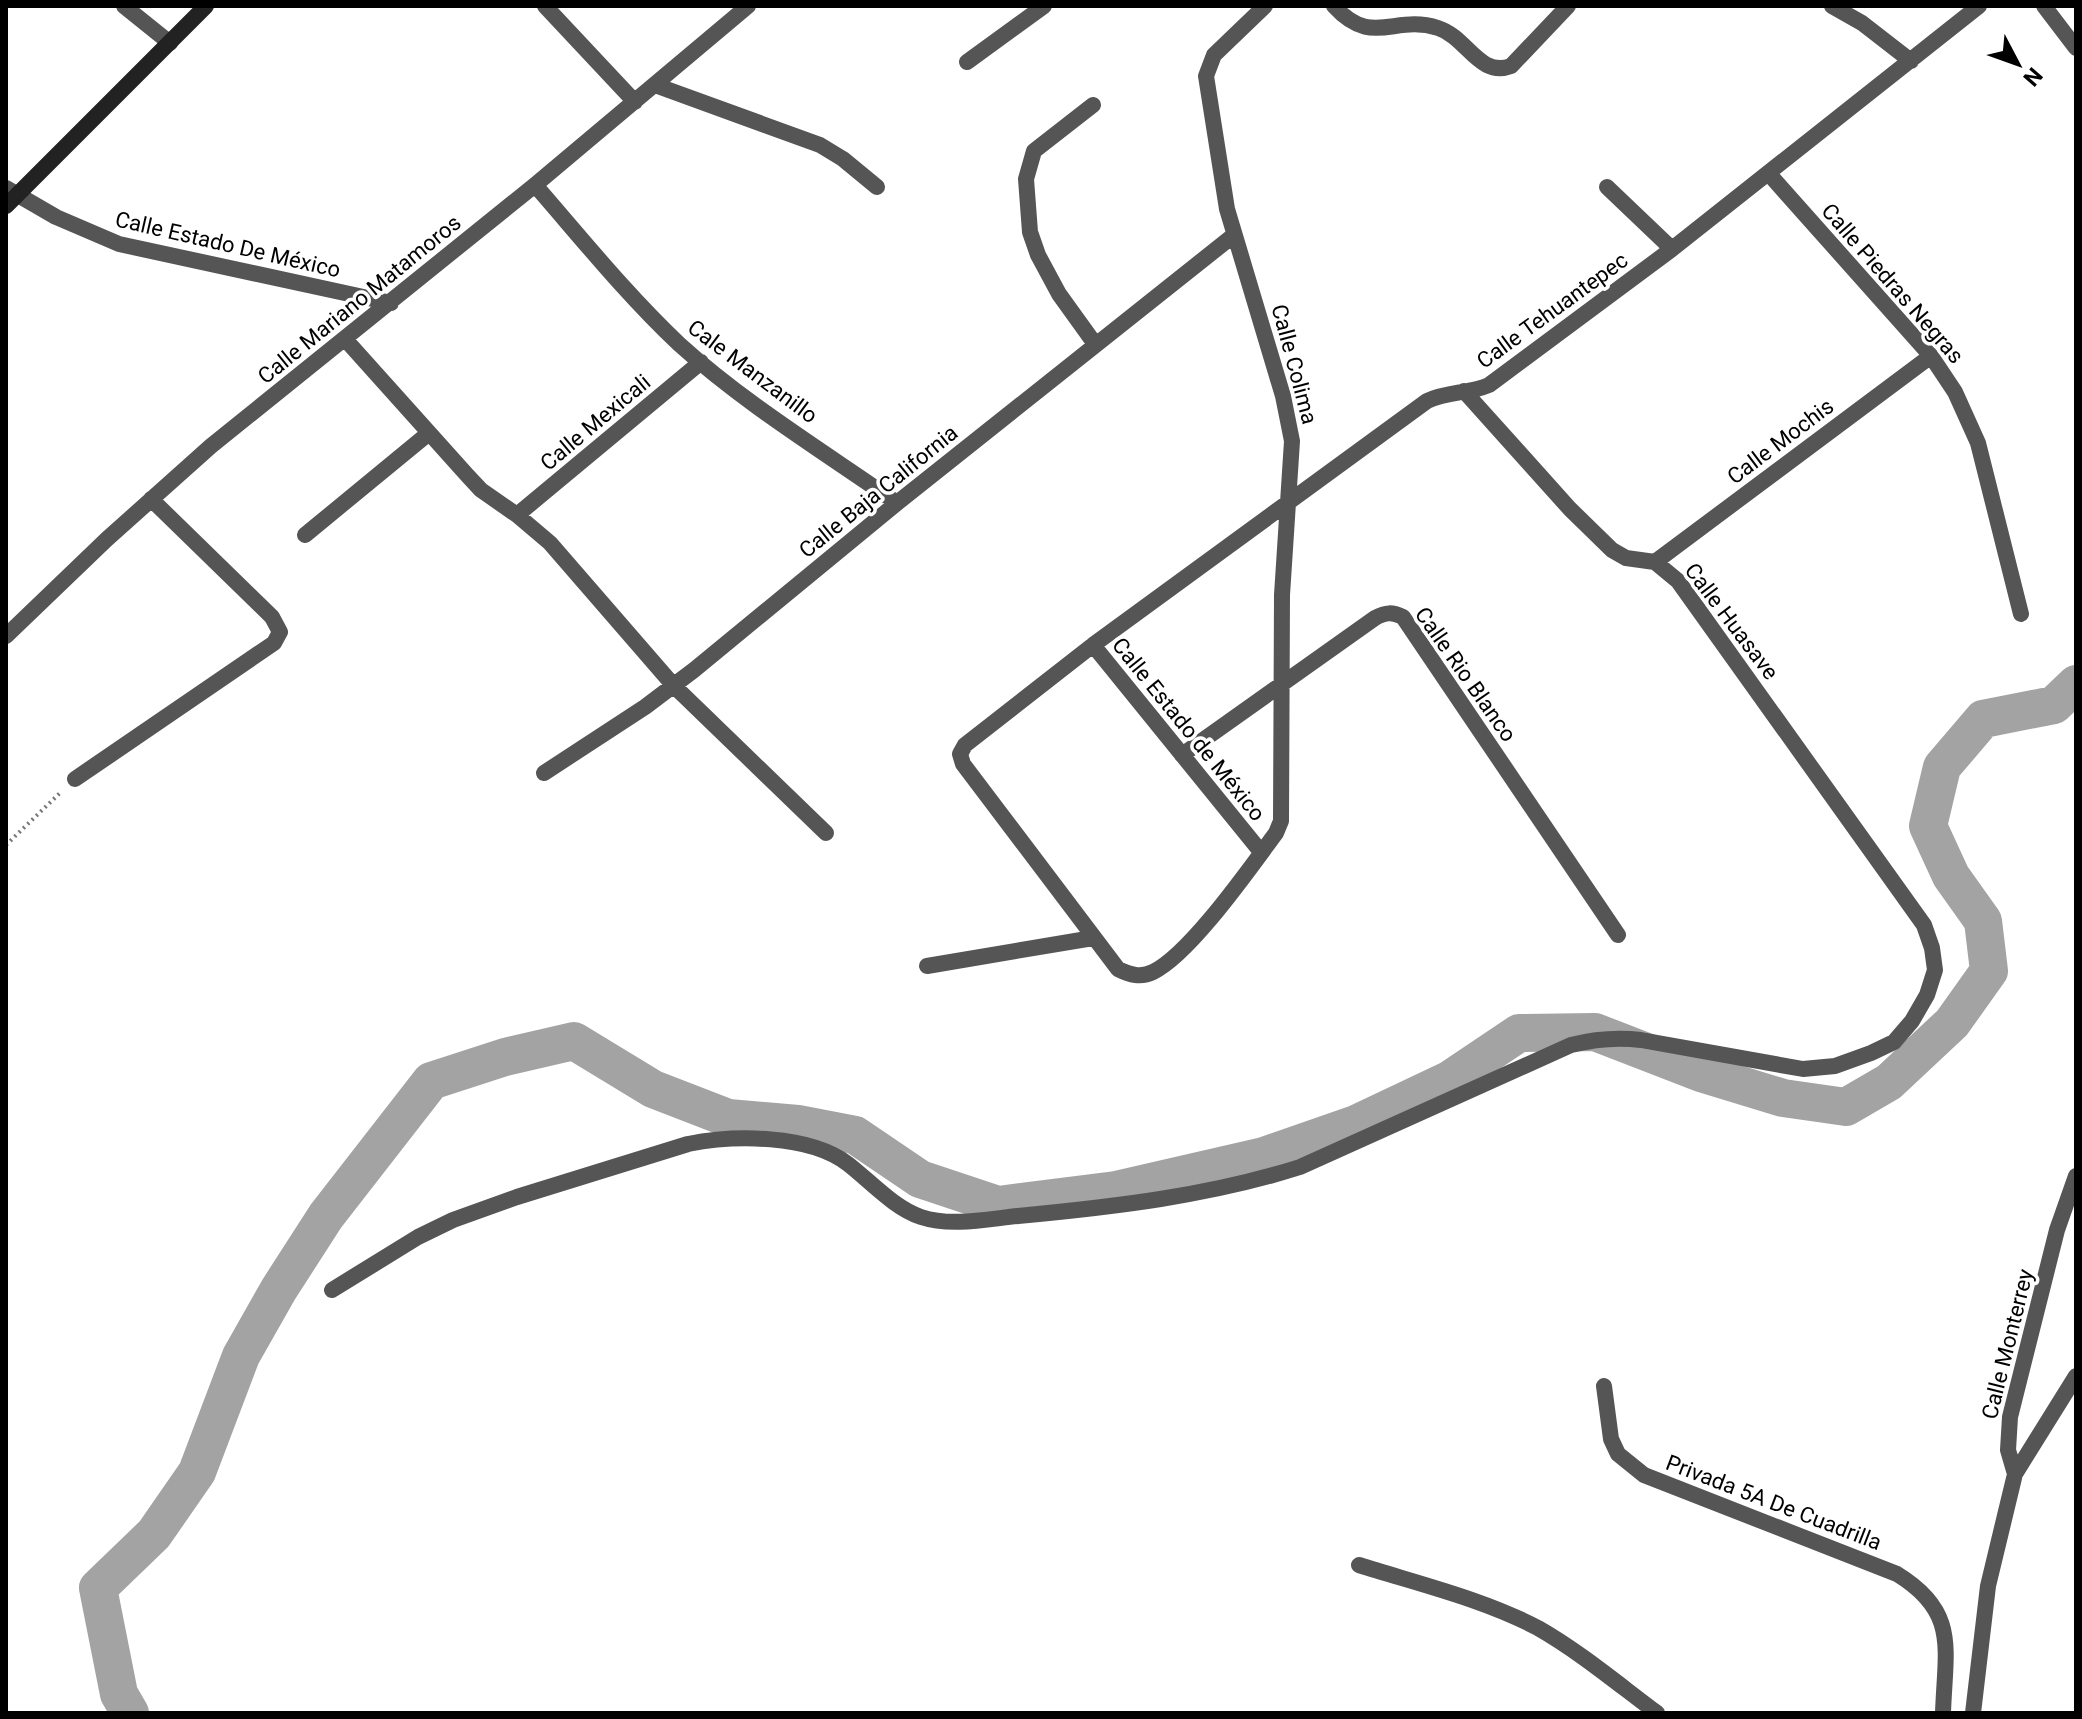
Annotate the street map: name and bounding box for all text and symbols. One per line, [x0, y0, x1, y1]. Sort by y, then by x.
north arrow [1978, 24, 2058, 104]
text: N [2018, 63, 2047, 91]
street label: Calle Piedras Negras [1817, 198, 1969, 368]
street label: Calle Estado De México [113, 206, 343, 283]
street label: Calle Mariano Matamoros [253, 210, 466, 389]
street label: Calle Tehuantepec [1472, 247, 1633, 373]
street label: Calle Colima [1267, 302, 1323, 427]
street label: Cale Manzanillo [683, 315, 822, 428]
street label: Calle Mexicali [535, 369, 655, 475]
street label: Calle Mochis [1722, 393, 1838, 489]
street label: Calle Baja California [794, 420, 963, 563]
street label: Calle Huasave [1680, 558, 1783, 684]
street label: Calle Rio Blanco [1410, 602, 1521, 746]
street label: Calle Estado de México [1107, 633, 1270, 826]
street label: Calle Monterrey [1977, 1266, 2038, 1422]
street label: Privada 5A De Cuadrilla [1662, 1450, 1885, 1555]

